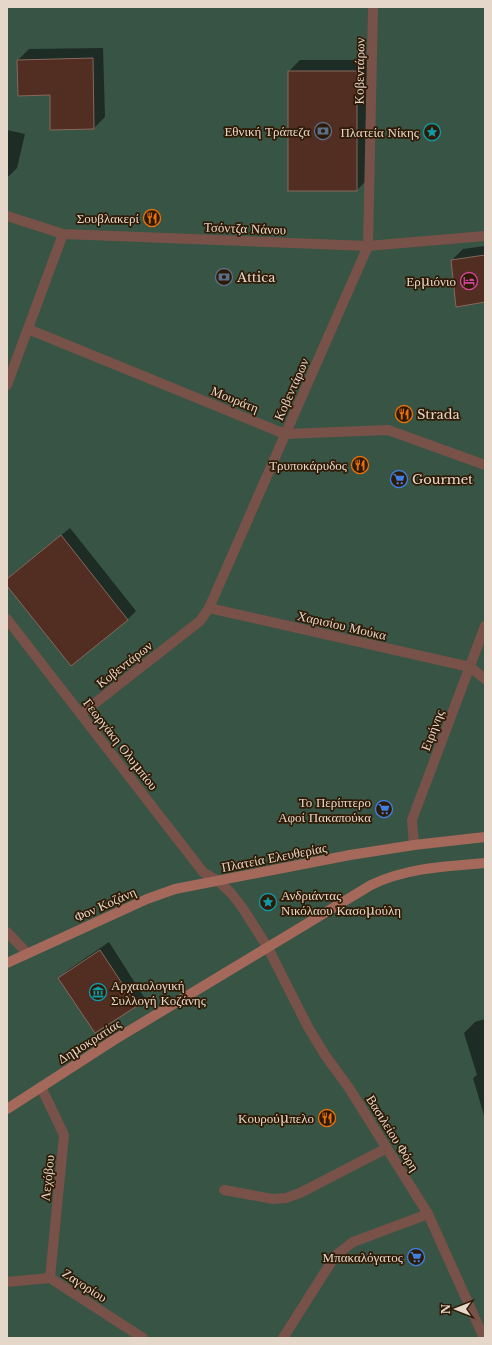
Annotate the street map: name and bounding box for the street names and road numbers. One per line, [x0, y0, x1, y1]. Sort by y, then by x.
street label: Κοβεντάρων [350, 37, 369, 105]
street label: Τσόντζα Νάνου [204, 219, 286, 238]
street label: Κοβεντάρων [270, 355, 313, 423]
street label: Μουράτη [209, 382, 261, 417]
street label: Χαρισίου Μούκα [296, 607, 388, 644]
street label: Κοβεντάρων [93, 637, 156, 692]
street label: Γεωργάκη Ολυμπίου [79, 695, 162, 794]
street label: Ειρήνης [417, 706, 448, 753]
street label: Πλατεία Ελευθερίας [220, 839, 329, 876]
street label: Φον Κοζάνη [72, 883, 139, 926]
street label: Δημοκρατίας [54, 1015, 125, 1068]
street label: Βασιλείου Φόρη [362, 1092, 423, 1175]
street label: Λεχόβου [37, 1154, 58, 1202]
street label: Ζαγορίου [59, 1265, 110, 1306]

